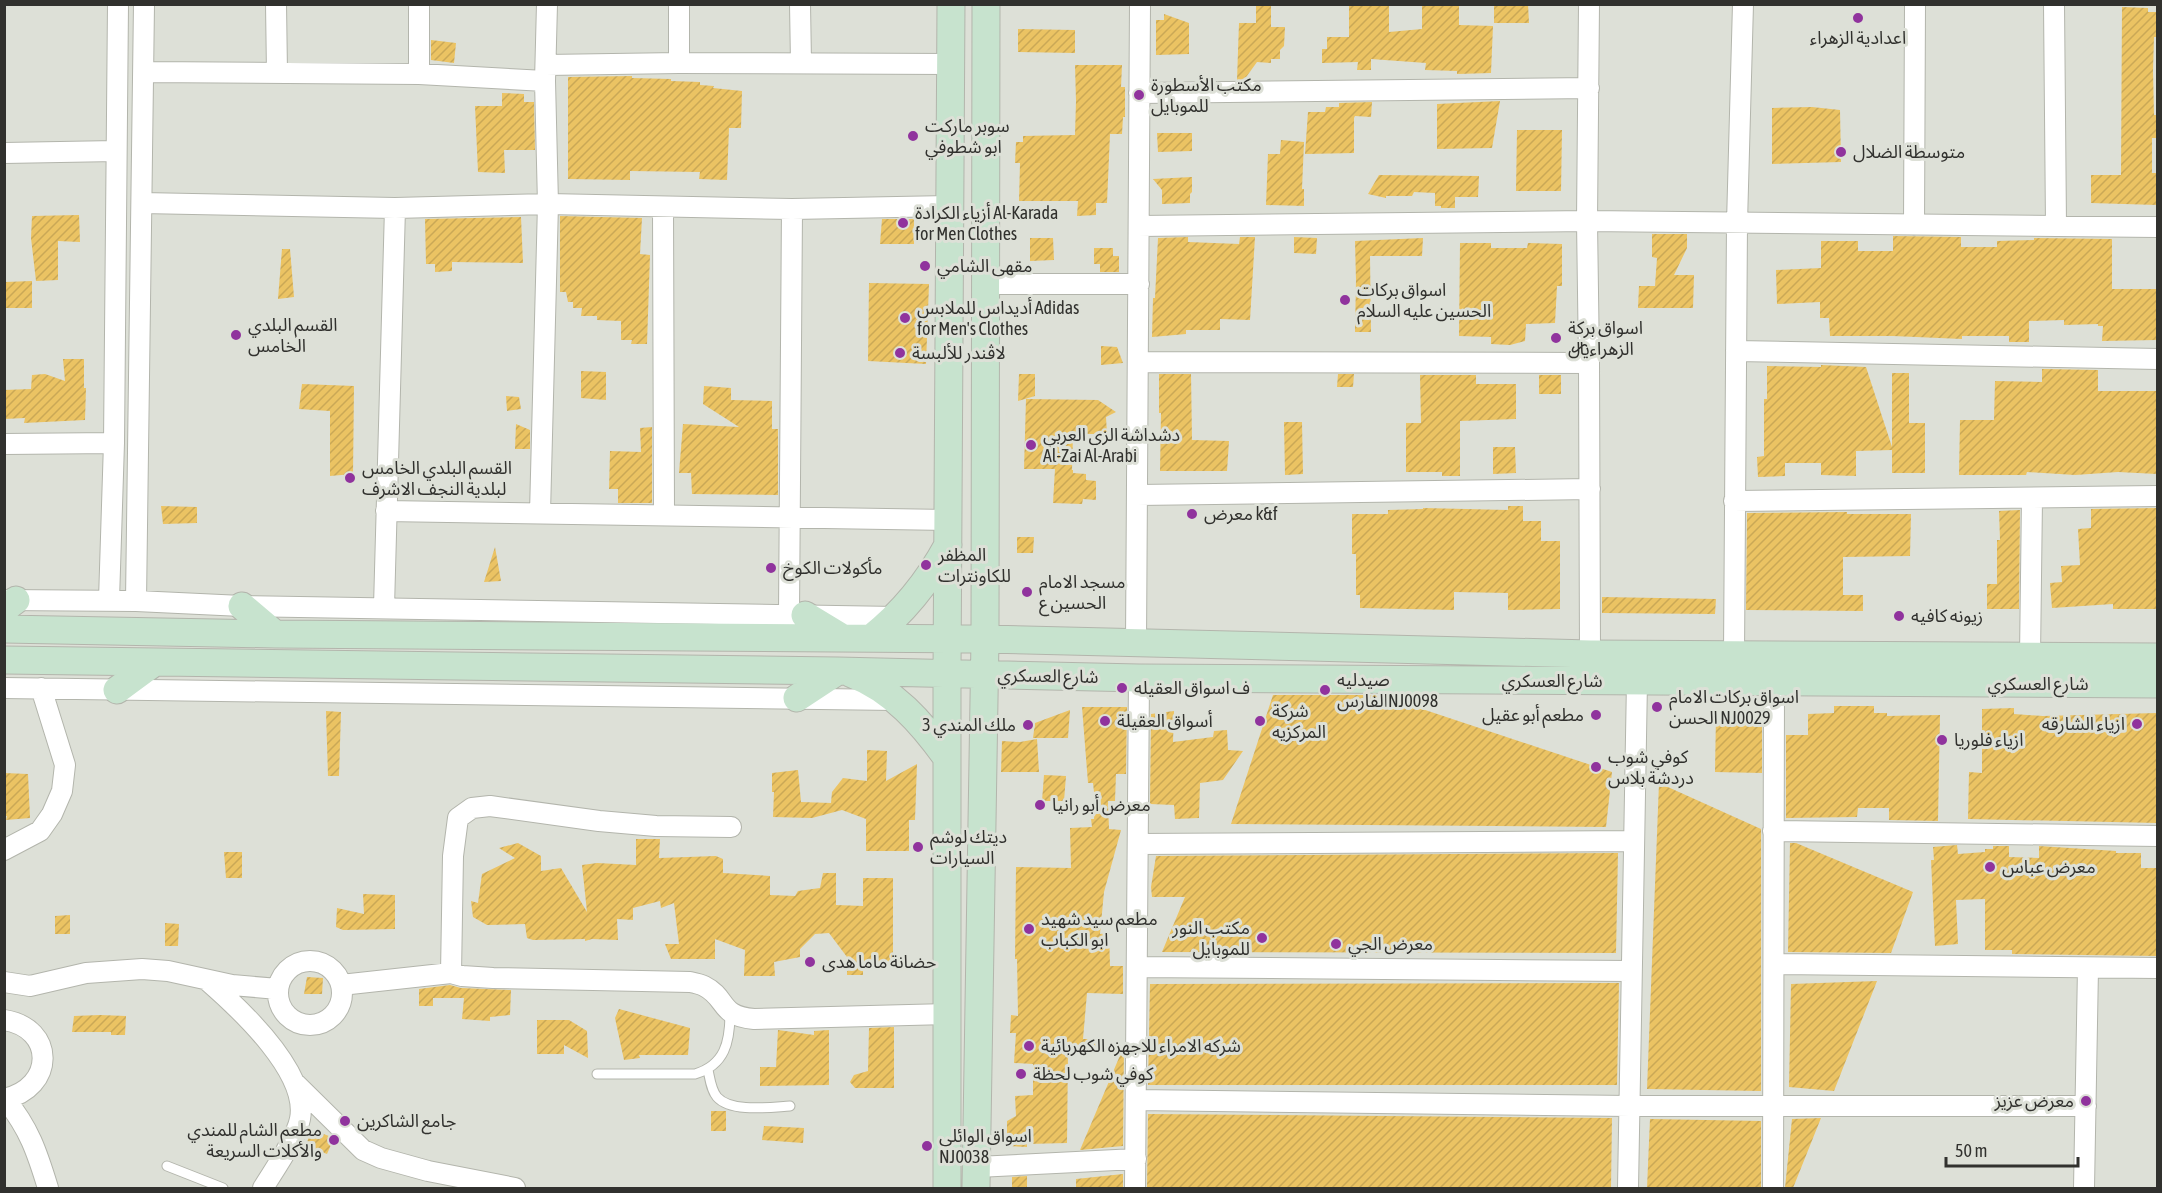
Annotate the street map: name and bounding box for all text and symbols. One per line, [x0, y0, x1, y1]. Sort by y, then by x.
marker: اعدادية الزهراء [1851, 11, 1865, 25]
place label: اعدادية الزهراء [1810, 27, 1906, 49]
place label: مكتب الأسطورة للموبايل [1151, 74, 1262, 117]
marker: مكتب الأسطورة للموبايل [1132, 88, 1146, 102]
place label: سوبر ماركت ابو شطوفي [925, 115, 1010, 160]
marker: سوبر ماركت ابو شطوفي [906, 129, 920, 143]
place label: متوسطة الضلال [1853, 141, 1965, 163]
marker: متوسطة الضلال [1834, 145, 1848, 159]
place label: أزياء الكرادة Al-Karada for Men Clothes [915, 202, 1058, 244]
marker: أزياء الكرادة Al-Karada for Men Clothes [896, 216, 910, 230]
place label: مقهى الشامي [937, 255, 1032, 279]
marker: مقهى الشامي [918, 259, 932, 273]
place label: اسواق بركات الحسين عليه السلام [1357, 279, 1491, 325]
marker: اسواق بركات الحسين عليه السلام [1338, 293, 1352, 307]
place label: أديداس للملابس Adidas for Men's Clothes [917, 297, 1079, 339]
marker: أديداس للملابس Adidas for Men's Clothes [898, 311, 912, 325]
place label: القسم البلدي الخامس [248, 314, 338, 357]
place label: اسواق بركة الزهراء﷼ [1568, 317, 1643, 360]
marker: القسم البلدي الخامس [229, 328, 243, 342]
marker: اسواق بركة الزهراء﷼ [1549, 331, 1563, 345]
place label: لاڤندر للألبسة [912, 342, 1006, 364]
marker: لاڤندر للألبسة [893, 346, 907, 360]
place label: دشداشة الزي العربي Al-Zai Al-Arabi [1043, 424, 1180, 466]
marker: دشداشة الزي العربي Al-Zai Al-Arabi [1024, 438, 1038, 452]
place label: القسم البلدي الخامس لبلدية النجف الاشرف [362, 457, 512, 500]
marker: القسم البلدي الخامس لبلدية النجف الاشرف [343, 471, 357, 485]
place label: معرض k&f [1204, 503, 1278, 525]
marker: معرض k&f [1185, 507, 1199, 521]
place label: المظفر للكاونترات [937, 544, 1011, 587]
place label: مأكولات الكوخ [783, 557, 883, 581]
marker: المظفر للكاونترات [919, 558, 933, 572]
marker: مأكولات الكوخ [764, 561, 778, 575]
place label: مسجد الامام الحسين ع [1039, 571, 1125, 617]
marker: مسجد الامام الحسين ع [1020, 585, 1034, 599]
place label: زيونه كافيه [1911, 605, 1983, 627]
marker: زيونه كافيه [1892, 609, 1906, 623]
street label: شارع العسكري [997, 664, 1099, 691]
place label: صيدليه الفارسNJ0098 [1337, 669, 1438, 712]
street label: شارع العسكري [1501, 670, 1603, 695]
street label: شارع العسكري [1987, 673, 2089, 698]
place label: ف اسواق العقيله [1134, 677, 1250, 699]
marker: ف اسواق العقيله [1115, 681, 1129, 695]
marker: صيدليه الفارسNJ0098 [1318, 683, 1332, 697]
place label: اسواق بركات الامام الحسن NJ0029 [1669, 686, 1799, 729]
place label: شركة المركزيه [1272, 700, 1326, 743]
marker: اسواق بركات الامام الحسن NJ0029 [1650, 700, 1664, 714]
place label: مطعم أبو عقيل [1482, 704, 1584, 728]
marker: مطعم أبو عقيل [1589, 708, 1603, 722]
place label: أسواق العقيلة [1117, 710, 1213, 732]
place label: ازياء الشارقه [2042, 713, 2125, 735]
place label: ملك المندي 3 [922, 714, 1016, 738]
marker: أسواق العقيلة [1098, 714, 1112, 728]
marker: شركة المركزيه [1253, 714, 1267, 728]
marker: ازياء الشارقه [2130, 717, 2144, 731]
marker: ملك المندي 3 [1021, 718, 1035, 732]
place label: ازياء فلوريا [1954, 729, 2023, 751]
marker: ازياء فلوريا [1935, 733, 1949, 747]
place label: كوفي شوب دردشة بلاس [1608, 746, 1694, 789]
marker: كوفي شوب دردشة بلاس [1589, 760, 1603, 774]
place label: معرض أبو رانيا [1052, 794, 1151, 816]
marker: معرض أبو رانيا [1033, 798, 1047, 812]
place label: ديتك لوشم السيارات [930, 826, 1007, 869]
marker: ديتك لوشم السيارات [911, 840, 925, 854]
place label: معرض عباس [2002, 856, 2096, 878]
marker: معرض عباس [1983, 860, 1997, 874]
place label: مطعم سيد شهيد ابو الكباب [1041, 908, 1158, 951]
place label: مكتب النور للموبايل [1171, 917, 1250, 960]
marker: مطعم سيد شهيد ابو الكباب [1022, 922, 1036, 936]
marker: مكتب النور للموبايل [1255, 931, 1269, 945]
place label: معرض الجي [1348, 933, 1433, 957]
marker: معرض الجي [1329, 937, 1343, 951]
place label: حضانة ماما هدى [822, 951, 936, 973]
marker: حضانة ماما هدى [803, 955, 817, 969]
place label: شركه الامراء للاجهزه الكهربائية [1041, 1035, 1241, 1057]
marker: شركه الامراء للاجهزه الكهربائية [1022, 1039, 1036, 1053]
place label: كوفي شوب لحظة [1033, 1063, 1154, 1087]
marker: كوفي شوب لحظة [1014, 1067, 1028, 1081]
place label: معرض عزيز [1993, 1090, 2074, 1112]
marker: معرض عزيز [2079, 1094, 2093, 1108]
place label: جامع الشاكرين [357, 1110, 456, 1135]
marker: جامع الشاكرين [338, 1114, 352, 1128]
place label: مطعم الشام للمندي والأكلات السريعة [187, 1119, 322, 1162]
place label: اسواق الوائلی NJ0038 [939, 1125, 1032, 1167]
scale bar [1946, 1130, 2078, 1168]
marker: مطعم الشام للمندي والأكلات السريعة [327, 1133, 341, 1147]
marker: اسواق الوائلی NJ0038 [920, 1139, 934, 1153]
text: 50 m [1955, 1140, 1987, 1161]

